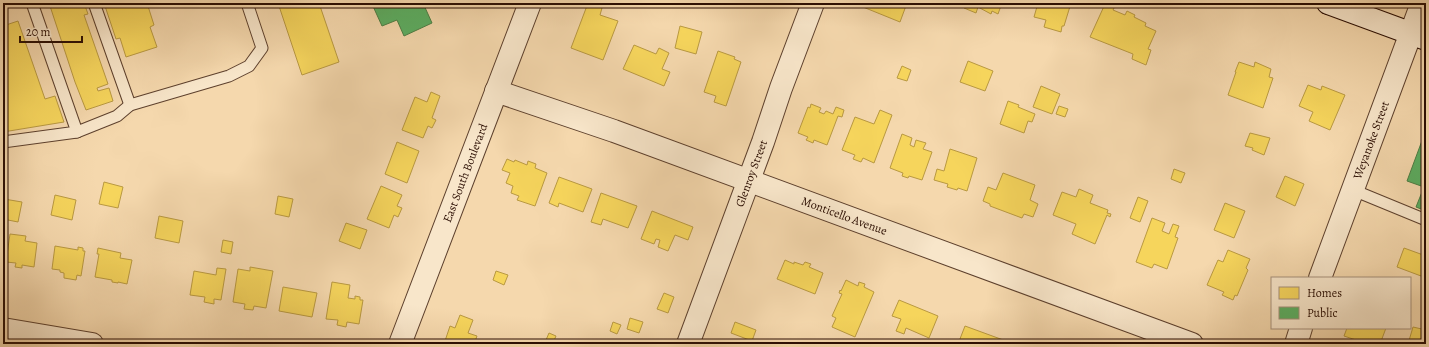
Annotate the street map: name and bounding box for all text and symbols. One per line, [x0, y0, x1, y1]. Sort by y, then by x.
scale bar [20, 18, 82, 44]
text: 20 m [26, 24, 50, 40]
street label: Weyanoke Street [1349, 99, 1393, 182]
street label: East South Boulevard [439, 121, 491, 225]
street label: Glenroy Street [732, 138, 771, 209]
street label: Monticello Avenue [799, 193, 889, 239]
legend [1271, 277, 1411, 329]
text: Homes [1307, 285, 1342, 301]
text: Public [1307, 305, 1338, 321]

